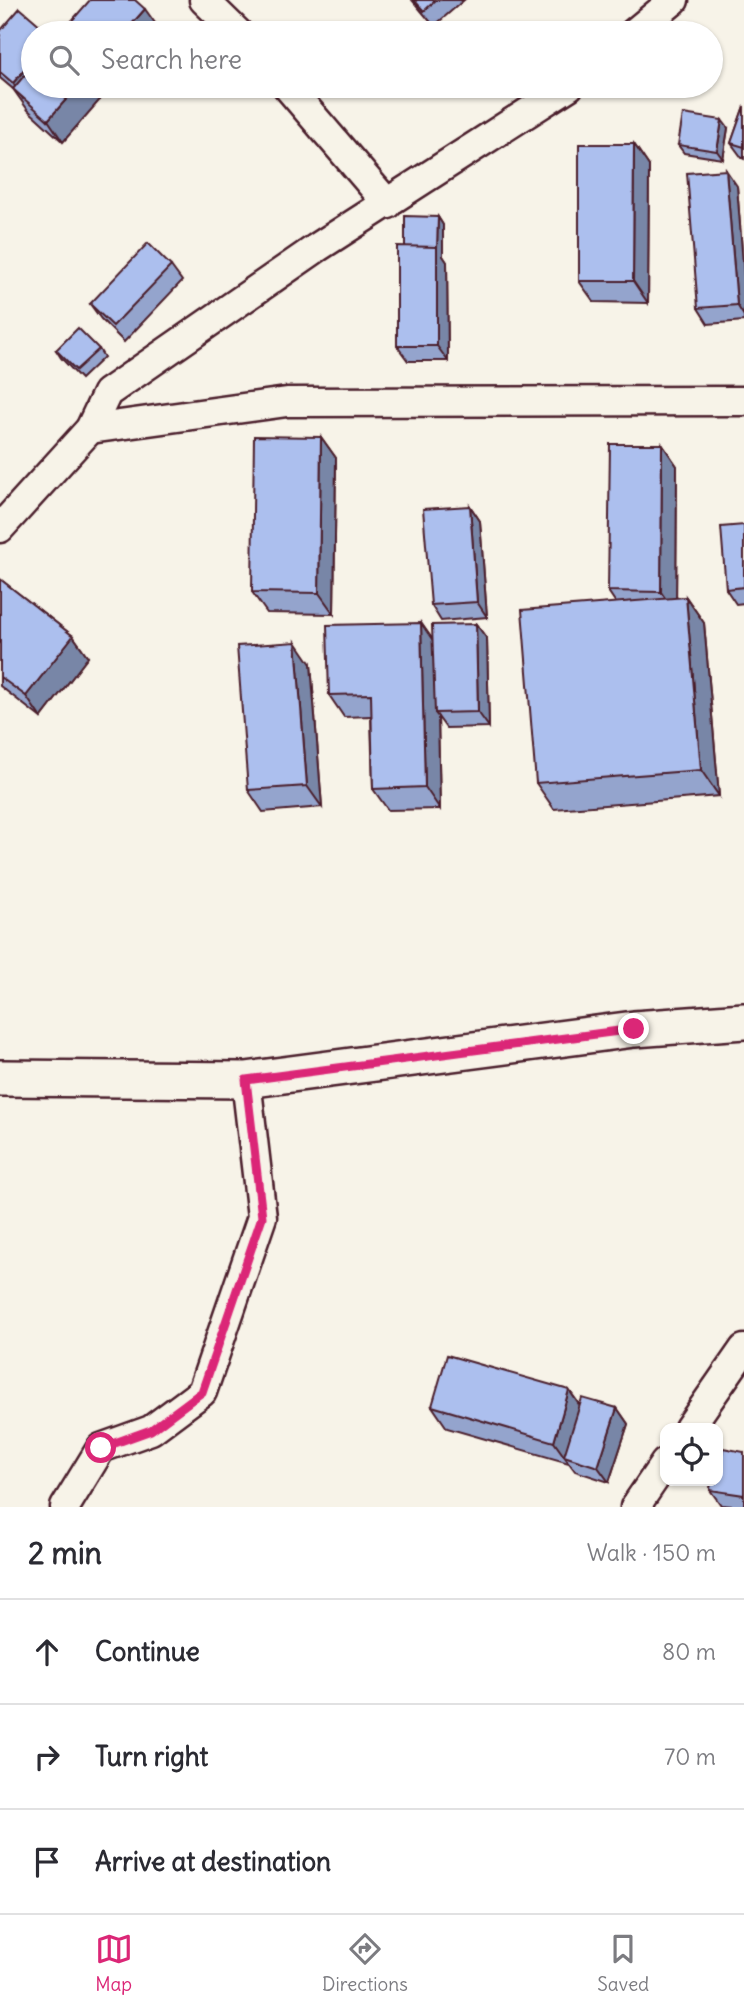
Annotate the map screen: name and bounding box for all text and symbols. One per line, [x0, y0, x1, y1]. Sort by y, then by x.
search box [21, 21, 723, 98]
icon: search [45, 41, 83, 79]
text: Search here [101, 43, 242, 76]
route end [618, 1013, 649, 1044]
map controls [660, 1423, 723, 1486]
button: locate [660, 1423, 723, 1486]
route start [85, 1432, 116, 1463]
text: 2 min [28, 1534, 102, 1572]
text: Walk · 150 m [587, 1538, 716, 1567]
icon: ahead [28, 1633, 66, 1671]
text: Continue [95, 1635, 200, 1668]
text: 80 m [662, 1637, 716, 1666]
icon: right [28, 1738, 66, 1776]
text: Turn right [95, 1740, 208, 1773]
text: 70 m [664, 1742, 716, 1771]
icon: arrive [28, 1843, 66, 1881]
text: Arrive at destination [95, 1845, 331, 1878]
tab: Map [95, 1930, 133, 1996]
tab: Directions [322, 1930, 408, 1996]
tab: Saved [597, 1930, 649, 1996]

